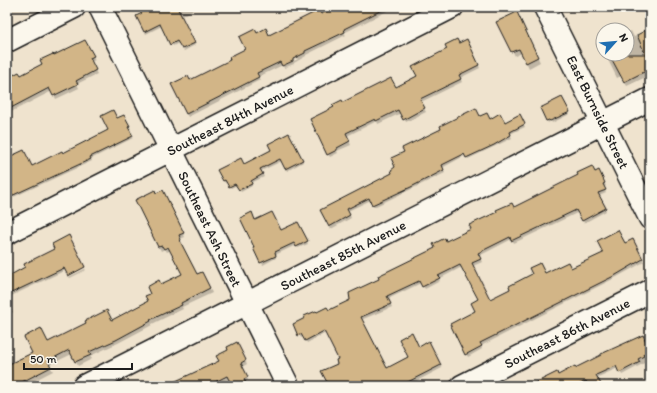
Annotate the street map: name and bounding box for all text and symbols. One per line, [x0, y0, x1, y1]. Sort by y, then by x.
north arrow [595, 22, 635, 62]
text: N [616, 31, 631, 44]
street label: East Burnside Street [563, 53, 632, 172]
street label: Southeast 84th Avenue [164, 81, 296, 160]
street label: Southeast Ash Street [174, 169, 245, 290]
street label: Southeast 85th Avenue [278, 216, 409, 294]
street label: Southeast 86th Avenue [502, 294, 633, 372]
scale bar [24, 345, 132, 371]
text: 50 m [30, 352, 56, 366]

